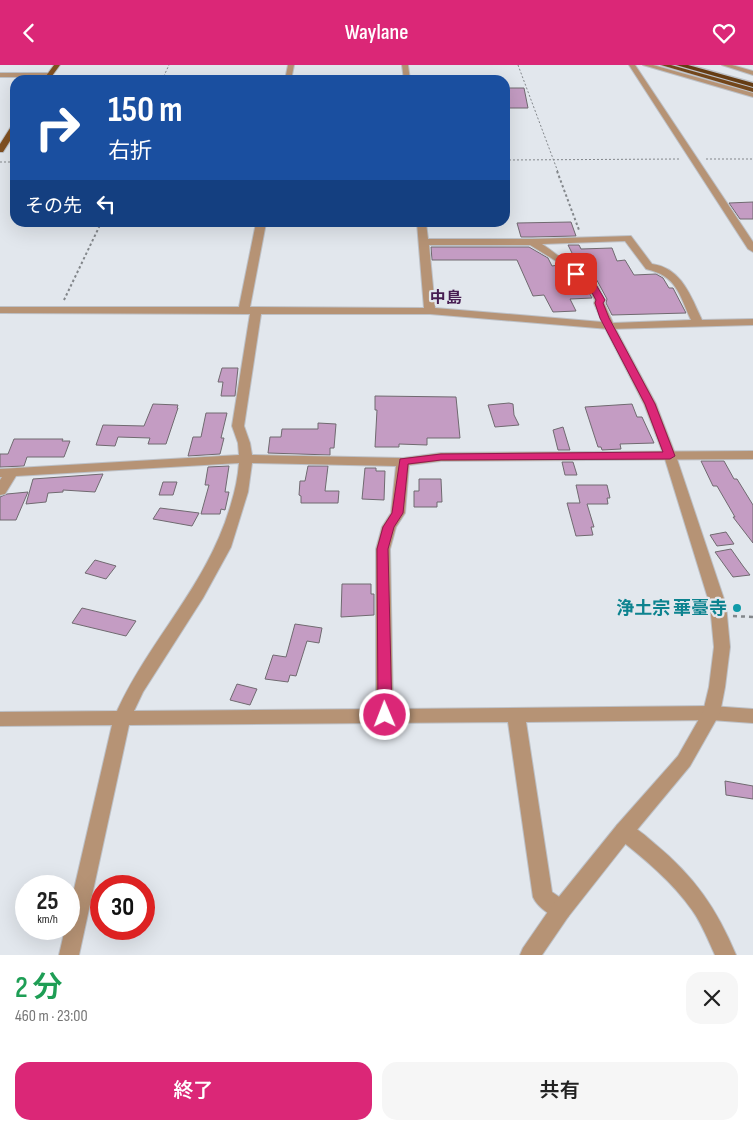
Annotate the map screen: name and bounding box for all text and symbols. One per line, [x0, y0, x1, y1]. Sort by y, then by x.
icon: back [15, 19, 43, 47]
text: Waylane [345, 19, 408, 46]
icon: heart [710, 19, 738, 47]
text: 150 m [108, 89, 182, 132]
icon: right [25, 95, 90, 160]
text: 右折 [108, 138, 152, 165]
icon: left [92, 190, 120, 218]
text: その先 [25, 195, 82, 218]
pin [555, 253, 597, 295]
icon: arrive [562, 260, 590, 288]
district label: 中島 [430, 289, 462, 308]
place label: 浄土宗 華臺寺 [616, 598, 727, 619]
marker: 浄土宗 華臺寺 [731, 602, 743, 614]
position arrow [358, 688, 410, 740]
speed limit sign: 30 [90, 875, 155, 940]
text: 25 [37, 886, 58, 917]
text: km/h [37, 912, 58, 927]
text: 2 分 [15, 970, 63, 1006]
button: close [686, 972, 738, 1024]
text: 460 m · 23:00 [15, 1007, 88, 1026]
button: 終了 [15, 1062, 372, 1120]
button: 共有 [382, 1062, 738, 1120]

